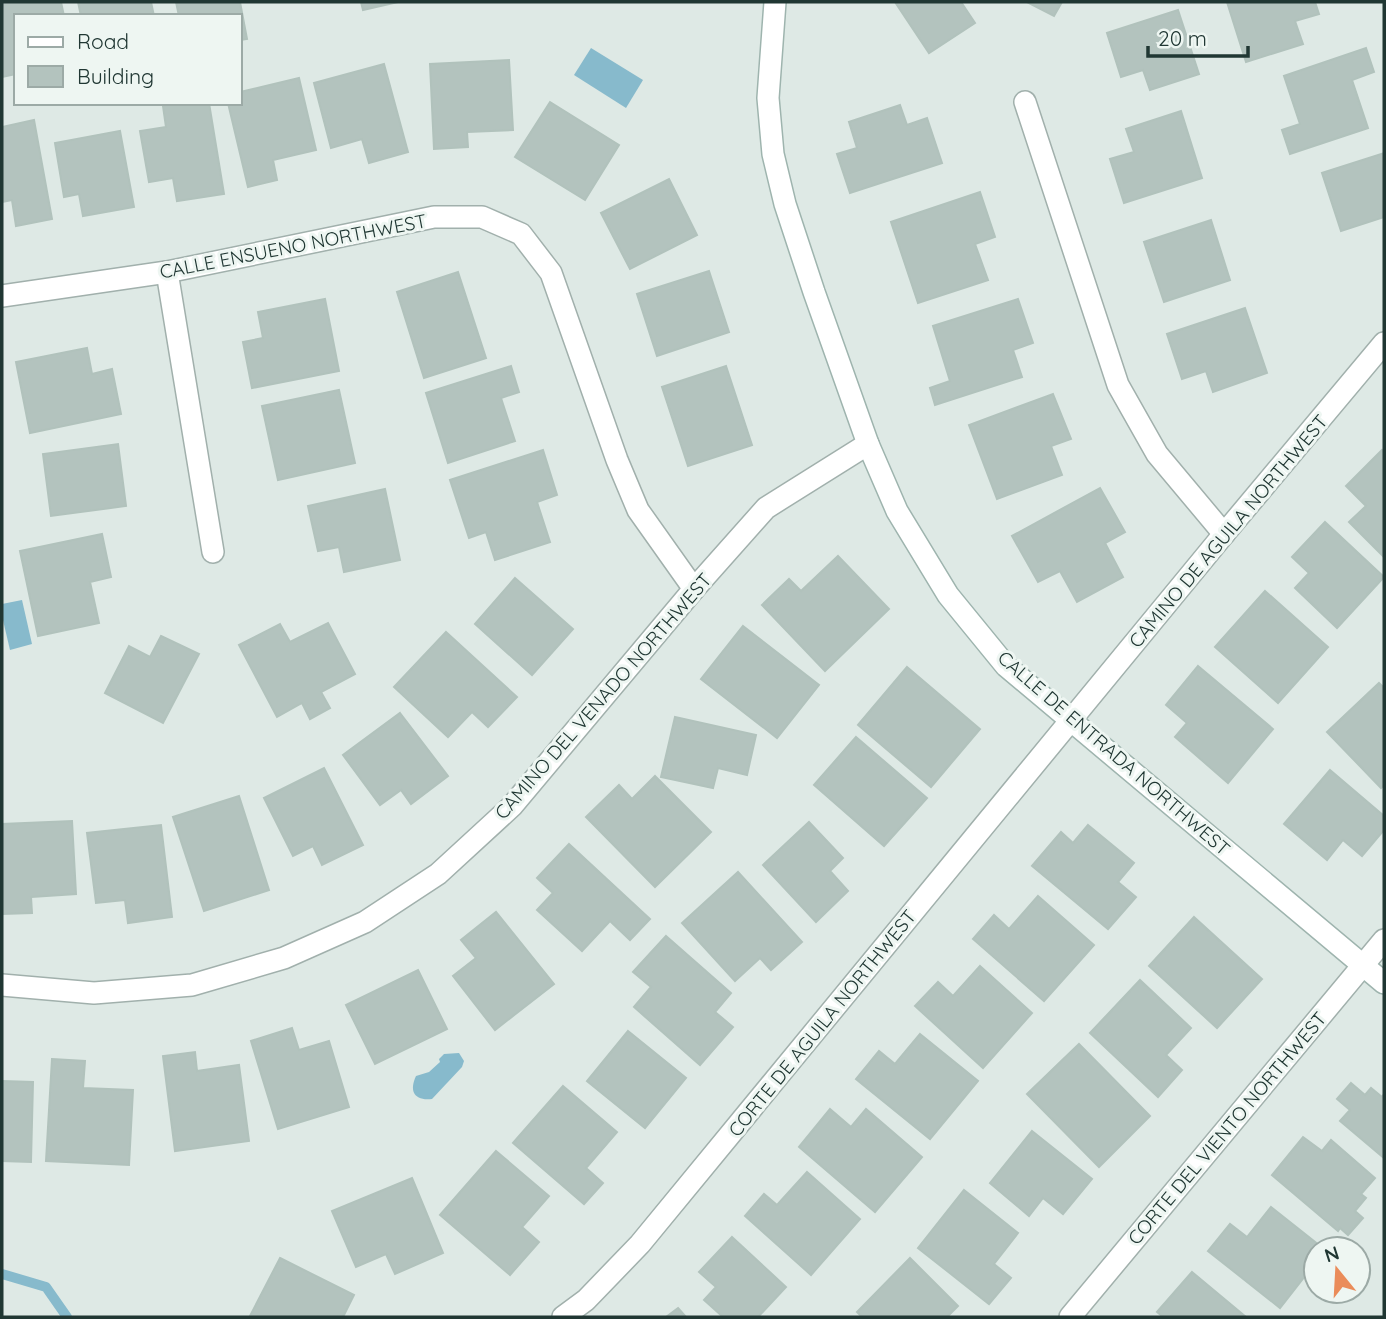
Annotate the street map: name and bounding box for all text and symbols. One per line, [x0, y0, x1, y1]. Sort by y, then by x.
legend [14, 14, 242, 105]
scale bar [1148, 14, 1248, 58]
text: 20 m [1158, 25, 1207, 51]
text: Road [77, 28, 129, 54]
text: Building [77, 63, 154, 89]
street label: CALLE ENSUENO NORTHWEST [158, 208, 428, 284]
street label: CAMINO DE AGUILA NORTHWEST [1123, 410, 1333, 652]
street label: CAMINO DEL VENADO NORTHWEST [489, 568, 717, 824]
street label: CALLE DE ENTRADA NORTHWEST [993, 646, 1235, 860]
street label: CORTE DE AGUILA NORTHWEST [723, 905, 921, 1141]
street label: CORTE DEL VIENTO NORTHWEST [1122, 1007, 1332, 1249]
north arrow [1302, 1235, 1372, 1305]
text: N [1321, 1240, 1342, 1267]

